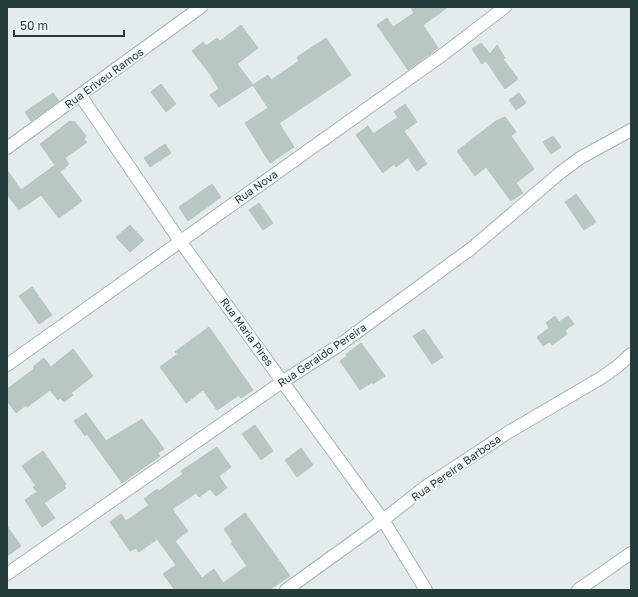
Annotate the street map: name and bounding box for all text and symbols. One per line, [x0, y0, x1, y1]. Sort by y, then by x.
scale bar [14, 12, 124, 38]
text: 50 m [20, 18, 48, 33]
street label: Rua Eriveu Ramos [62, 45, 146, 111]
street label: Rua Nova [232, 167, 280, 206]
street label: Rua Maria Pires [218, 295, 277, 369]
street label: Rua Geraldo Pereira [275, 320, 369, 389]
street label: Rua Pereira Barbosa [408, 432, 503, 503]

